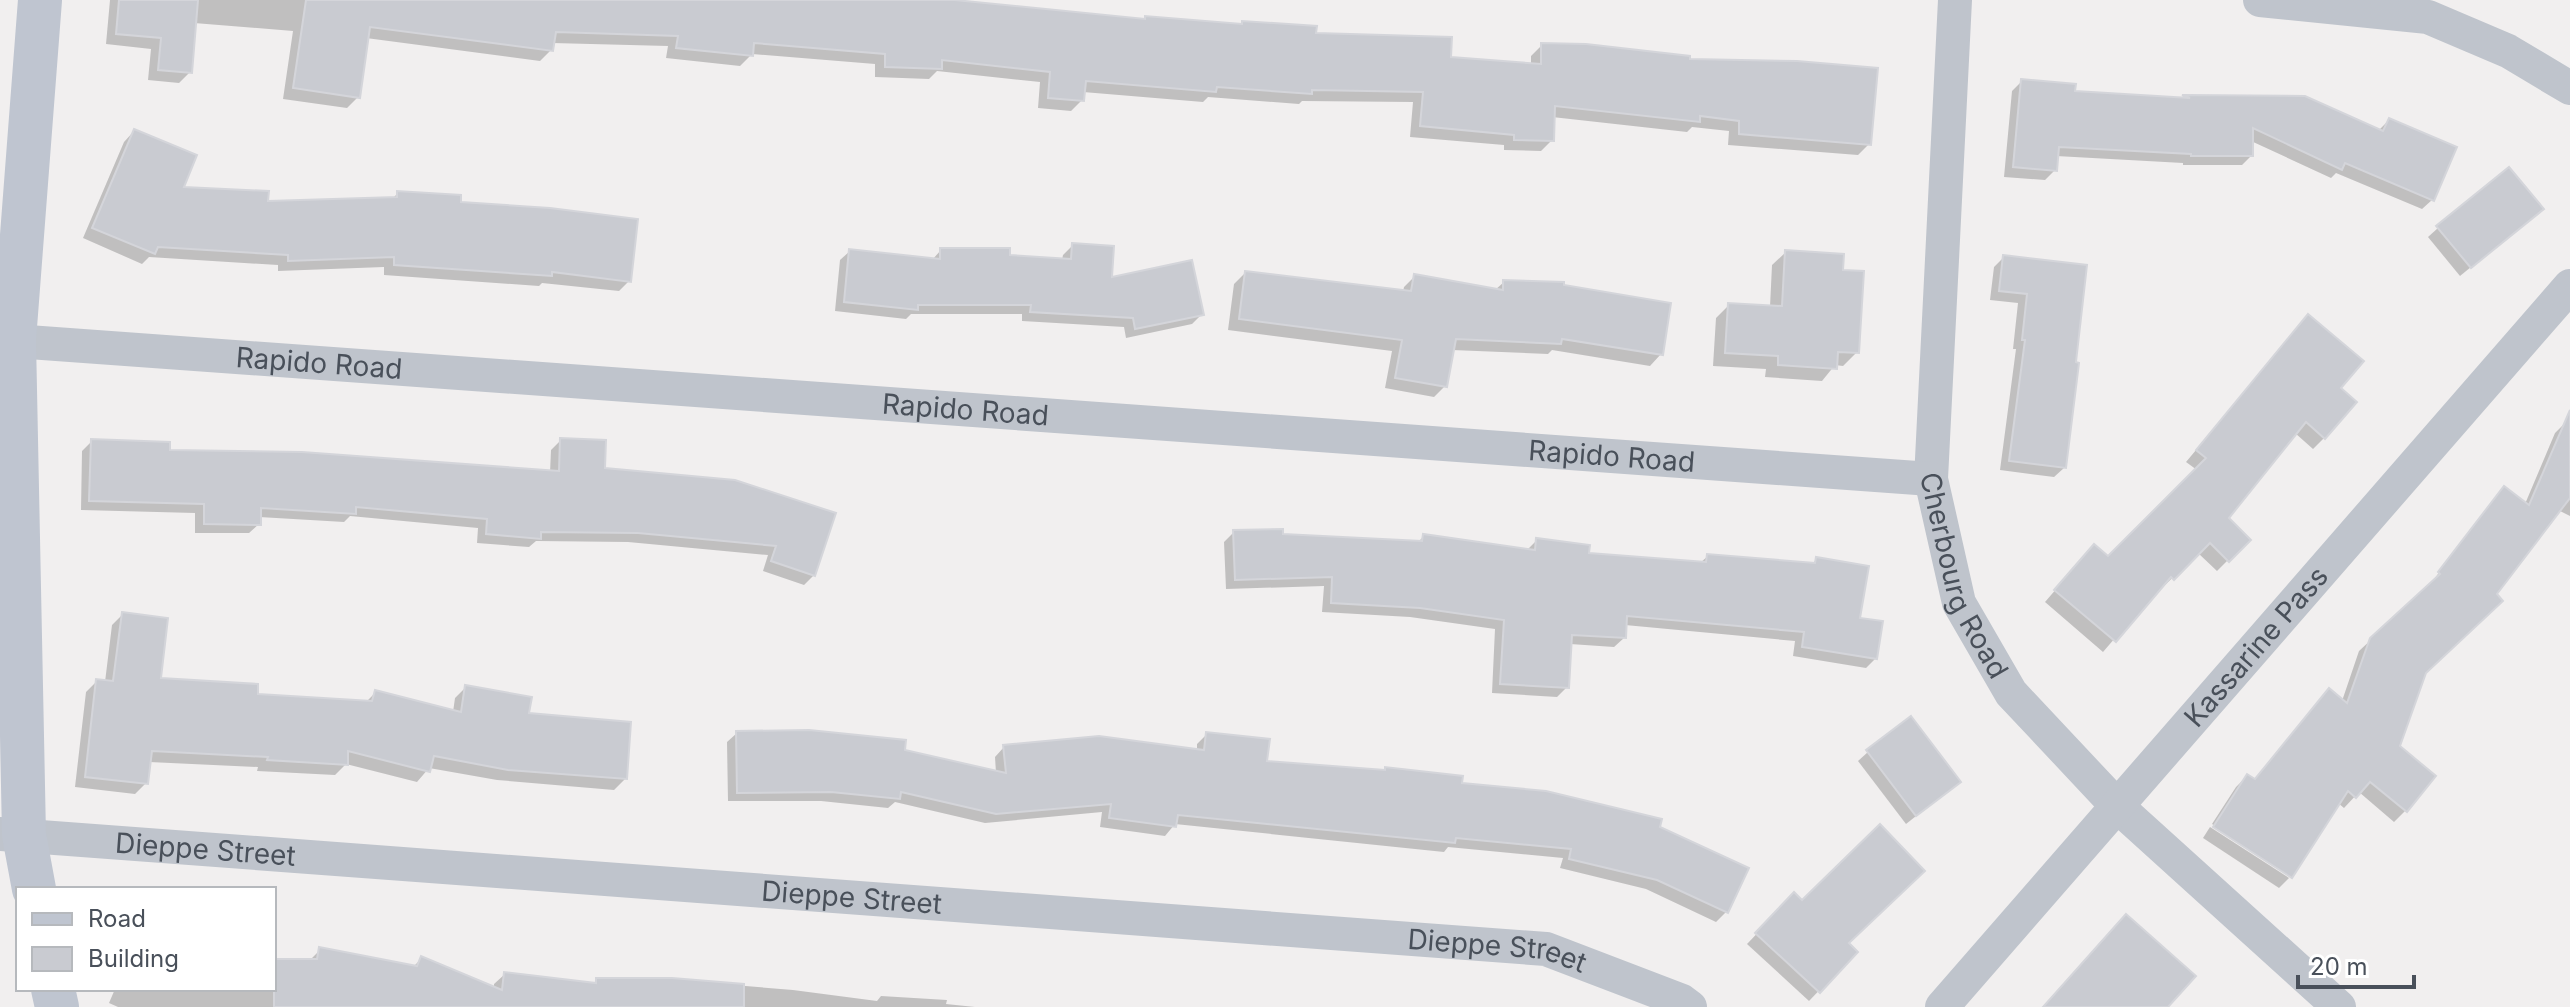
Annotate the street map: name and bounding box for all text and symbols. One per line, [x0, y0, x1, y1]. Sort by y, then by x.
street label: Rapido Road [235, 340, 404, 386]
street label: Rapido Road [881, 387, 1050, 432]
street label: Rapido Road [1527, 433, 1696, 479]
street label: Cherbourg Road [1913, 469, 2016, 684]
street label: Kassarine Pass [2177, 559, 2335, 734]
street label: Dieppe Street [114, 826, 297, 873]
street label: Dieppe Street [760, 874, 943, 921]
legend [16, 887, 276, 991]
text: Road [88, 904, 146, 933]
street label: Dieppe Street [1406, 922, 1591, 980]
scale bar [2298, 939, 2414, 989]
text: Building [88, 944, 179, 973]
text: 20 m [2310, 952, 2368, 981]

